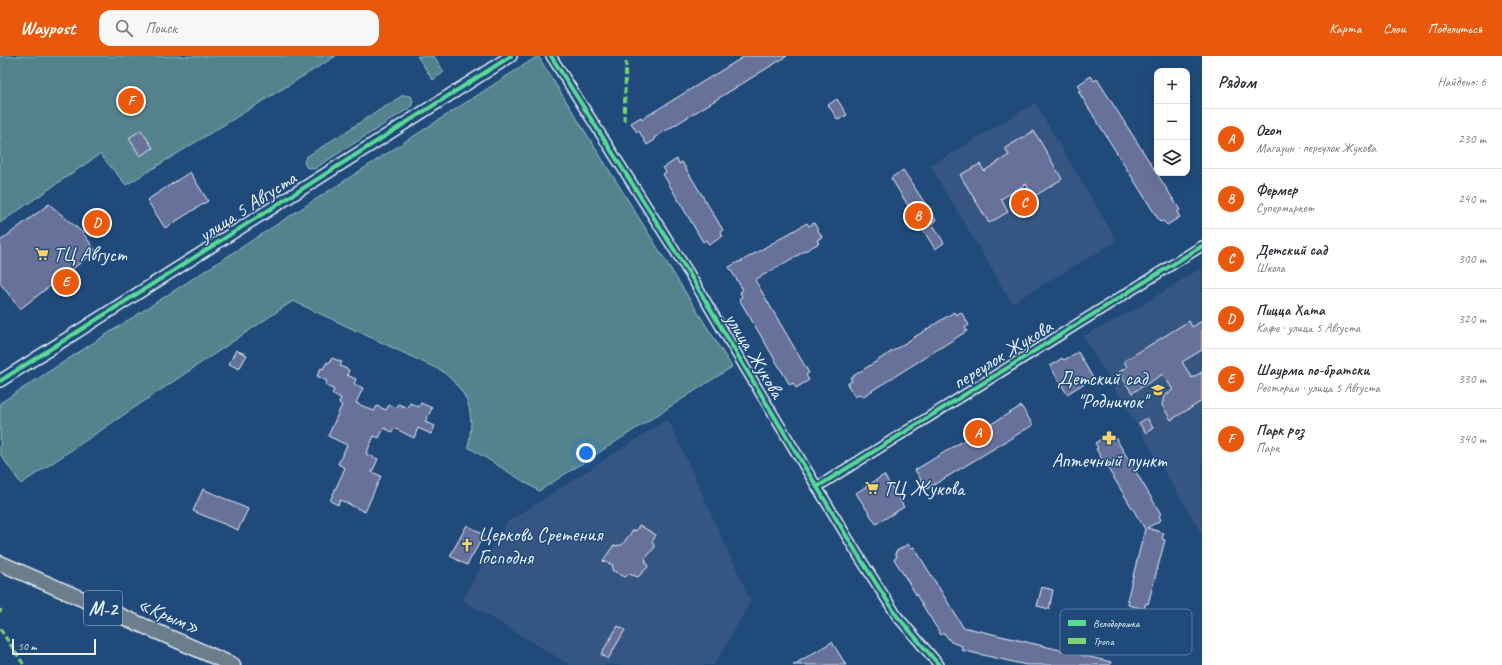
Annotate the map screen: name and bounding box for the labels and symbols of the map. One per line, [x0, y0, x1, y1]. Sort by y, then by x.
pin: F [118, 86, 144, 116]
street label: улица 5 Августа [193, 165, 302, 248]
pin: C [1011, 188, 1037, 218]
pin: B [905, 201, 931, 231]
pin: D [84, 208, 110, 238]
place label: ТЦ Август [53, 242, 128, 267]
supermarket icon: ТЦ Август [34, 246, 50, 262]
pin: E [53, 267, 79, 297]
street label: улица Жукова [719, 307, 791, 404]
street label: переулок Жукова [948, 313, 1058, 395]
place label: Детский сад "Родничок" [1057, 366, 1151, 414]
school or university icon: Детский сад "Родничок" [1150, 382, 1166, 398]
pin: A [965, 418, 991, 448]
pharmacy icon: Аптечный пункт [1101, 430, 1117, 446]
your location [576, 443, 596, 463]
place label: Аптечный пункт [1052, 448, 1168, 473]
place label: ТЦ Жукова [883, 476, 966, 501]
supermarket icon: ТЦ Жукова [864, 480, 880, 496]
place label: Церковь Сретения Господня [478, 522, 604, 570]
church icon: Церковь Сретения Господня [459, 537, 475, 553]
road number: М-2 [84, 591, 122, 625]
street label: «Крым» [134, 591, 204, 640]
legend [1060, 609, 1192, 655]
text: Велодорожка [1093, 616, 1140, 630]
text: Тропа [1093, 634, 1114, 648]
scale bar [12, 637, 96, 656]

